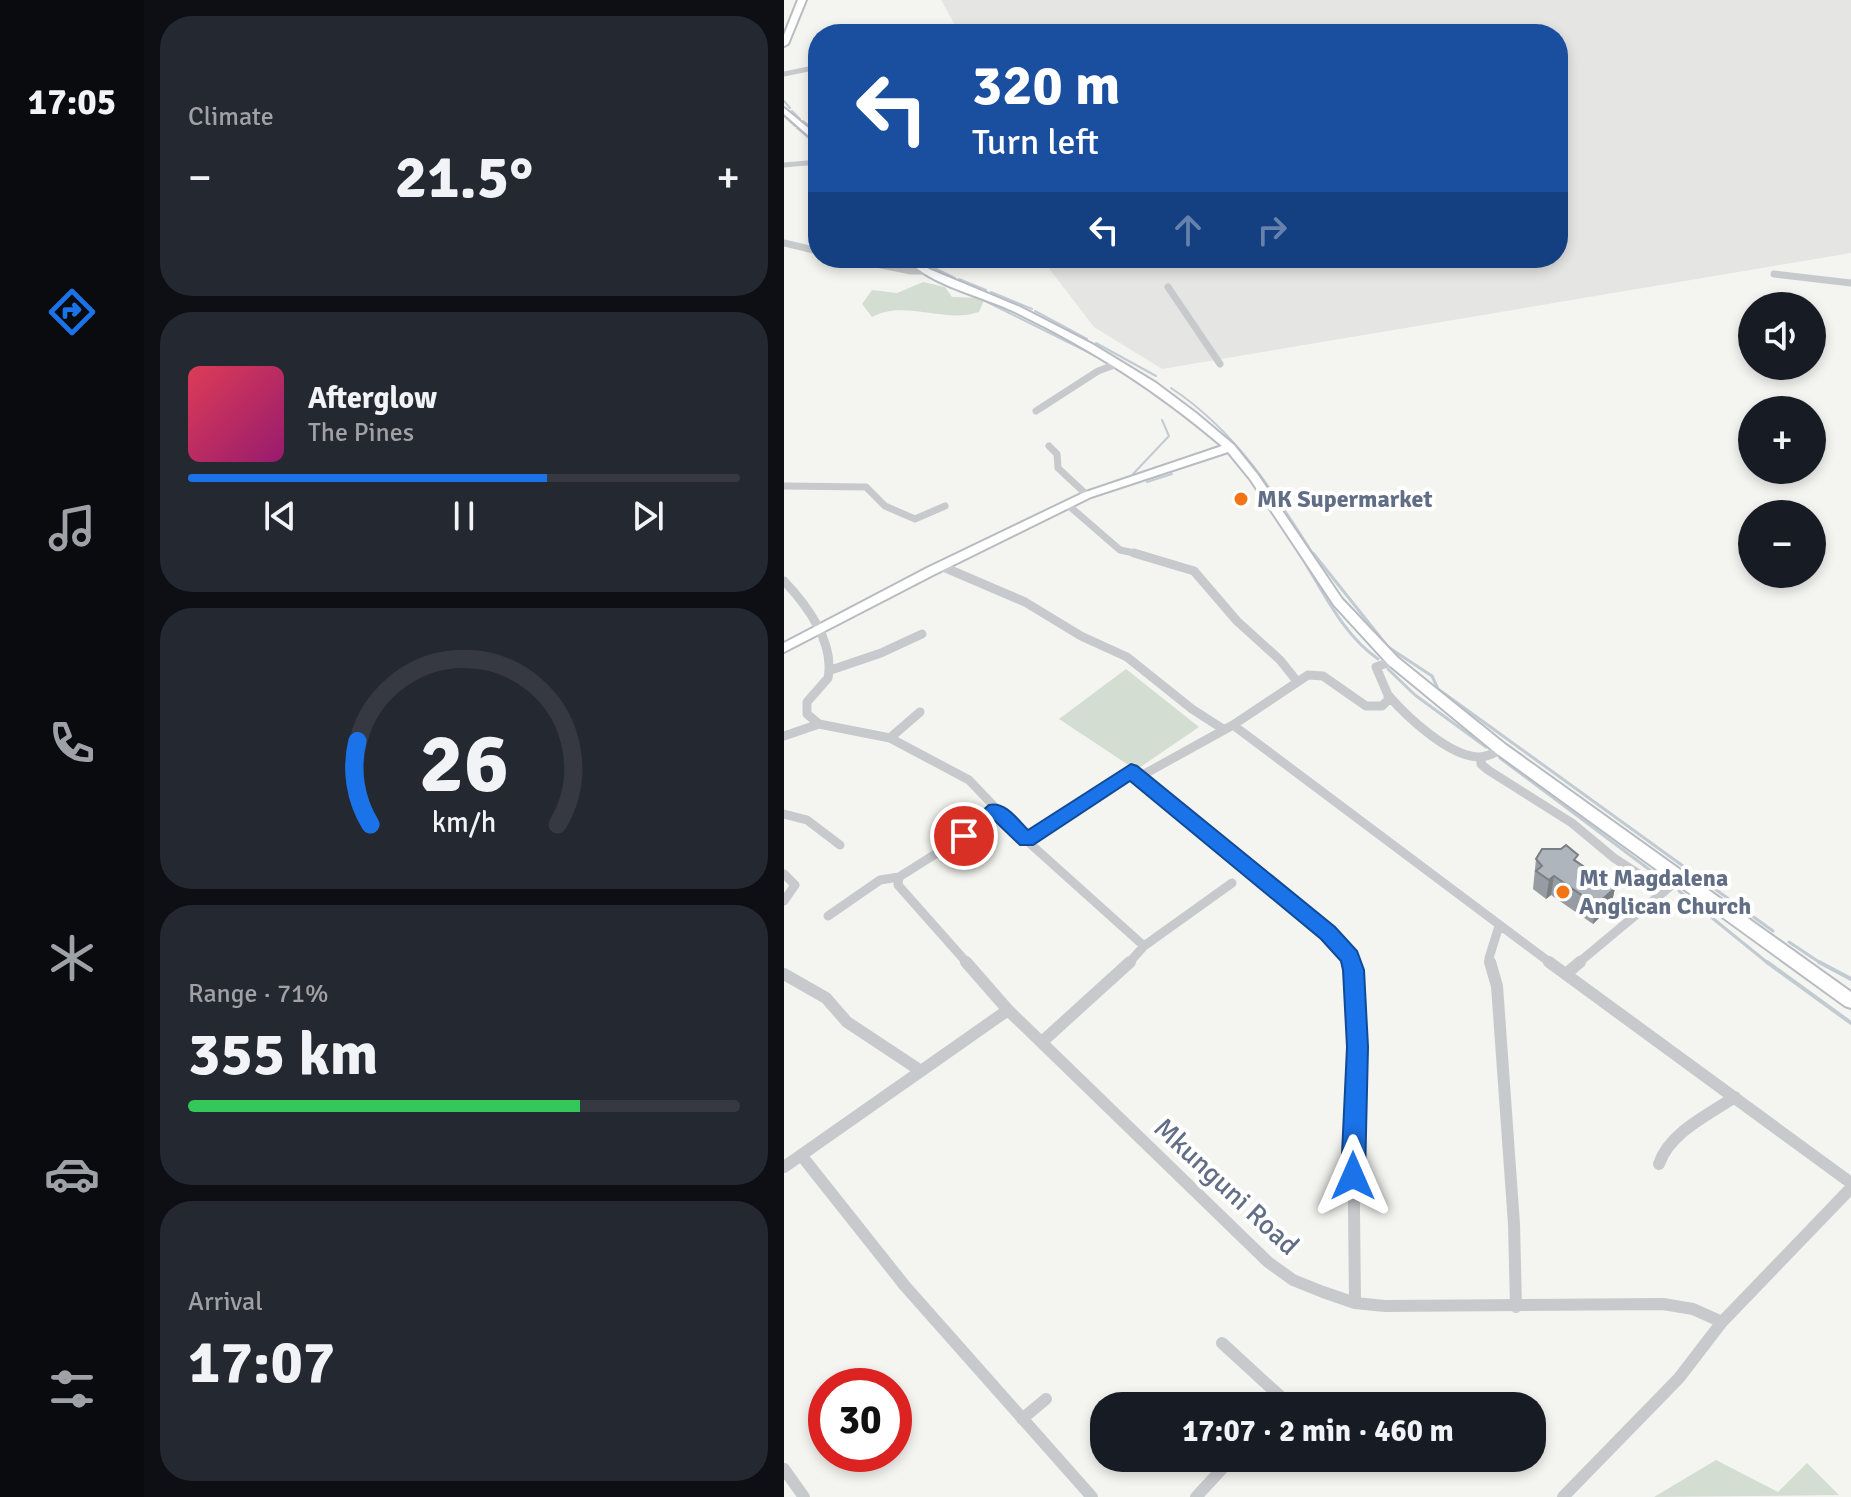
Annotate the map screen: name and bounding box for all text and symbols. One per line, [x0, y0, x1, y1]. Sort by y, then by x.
text: 320 m [972, 51, 1120, 120]
icon: left [840, 56, 944, 160]
text: 17:05 [28, 80, 116, 125]
text: Climate [188, 101, 274, 133]
text: Turn left [972, 120, 1099, 165]
text: 21.5° [395, 141, 533, 215]
text: − [188, 151, 212, 205]
text: + [716, 151, 740, 205]
icon: left [1082, 208, 1126, 252]
icon: ahead [1166, 208, 1210, 252]
icon: right [1250, 208, 1294, 252]
icon: directions [44, 284, 100, 340]
map controls [1738, 292, 1826, 588]
button: sound [1738, 292, 1826, 380]
text: Afterglow [308, 380, 437, 417]
button: + [1738, 396, 1826, 484]
text: The Pines [308, 417, 414, 449]
place label: MK Supermarket [1257, 484, 1432, 514]
marker: MK Supermarket [1232, 490, 1250, 508]
icon: previous [258, 494, 302, 538]
icon: pause [442, 494, 486, 538]
icon: next [626, 494, 670, 538]
icon: music [44, 500, 100, 556]
button: − [1738, 500, 1826, 588]
text: 26 [419, 712, 509, 814]
icon: phone [44, 715, 100, 771]
pin [930, 802, 998, 870]
text: km/h [432, 805, 496, 840]
icon: arrive [942, 814, 986, 858]
place label: Mt Magdalena Anglican Church [1579, 863, 1751, 921]
marker: Mt Magdalena Anglican Church [1554, 883, 1572, 901]
icon: climate [44, 930, 100, 986]
text: Range · 71% [188, 978, 329, 1010]
text: 355 km [188, 1018, 378, 1092]
street label: Mkunguni Road [1147, 1111, 1306, 1263]
position arrow [1311, 1134, 1395, 1218]
icon: car [44, 1146, 100, 1202]
text: Arrival [188, 1286, 263, 1318]
text: 17:07 [188, 1326, 335, 1400]
icon: filters [44, 1361, 100, 1417]
speed limit sign: 30 [808, 1368, 912, 1472]
text: 17:07 · 2 min · 460 m [1182, 1413, 1454, 1450]

